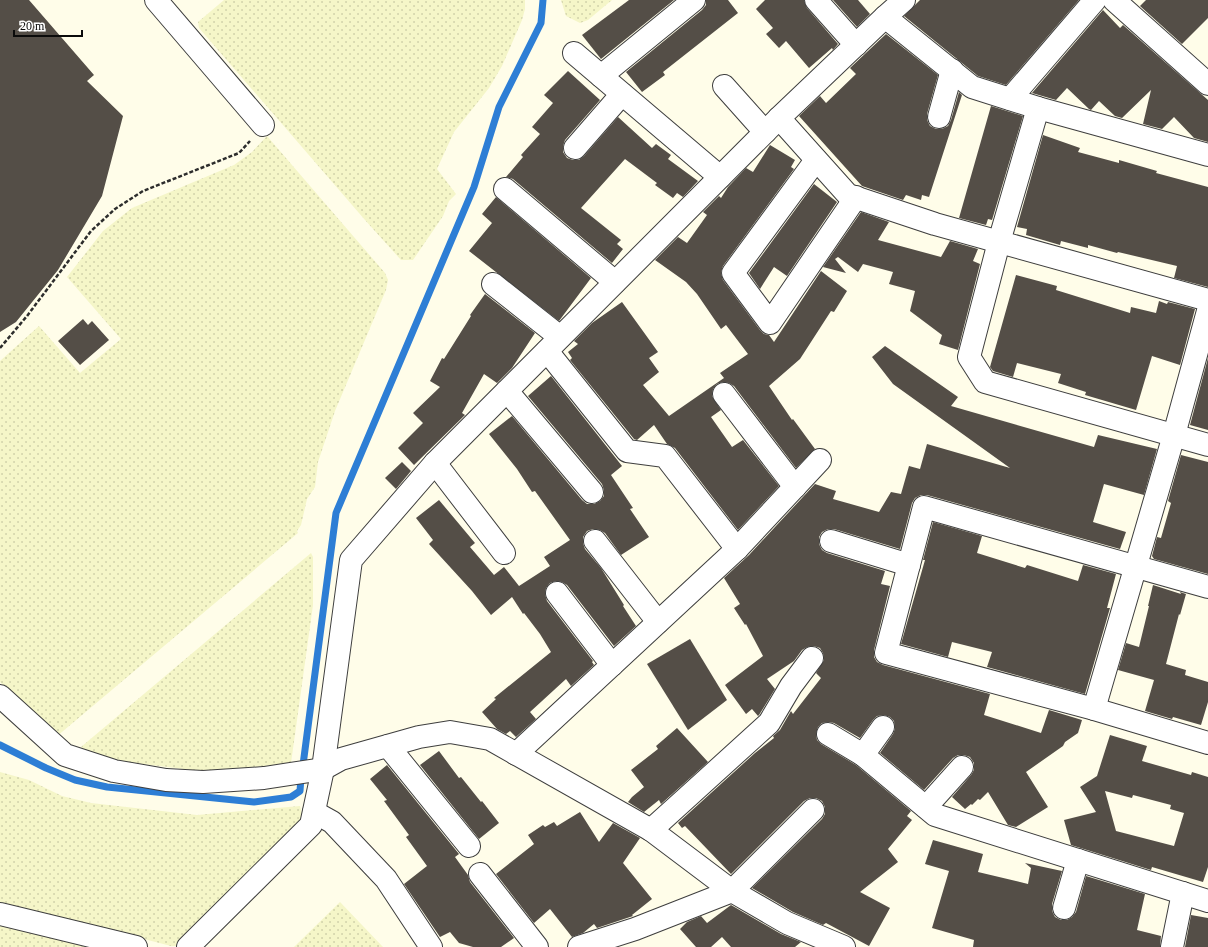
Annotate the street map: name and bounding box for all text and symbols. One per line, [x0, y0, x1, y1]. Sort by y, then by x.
scale bar [14, 12, 82, 38]
text: 20 m [20, 19, 45, 33]

